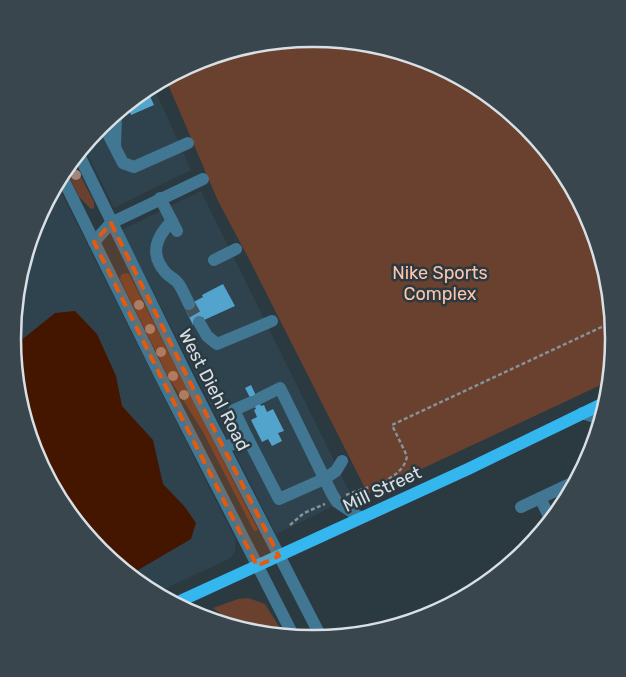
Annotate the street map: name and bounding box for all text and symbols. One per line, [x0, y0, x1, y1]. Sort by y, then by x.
park label: Nike Sports Complex [392, 262, 488, 305]
street label: West Diehl Road [174, 325, 254, 455]
street label: Mill Street [339, 461, 425, 517]

